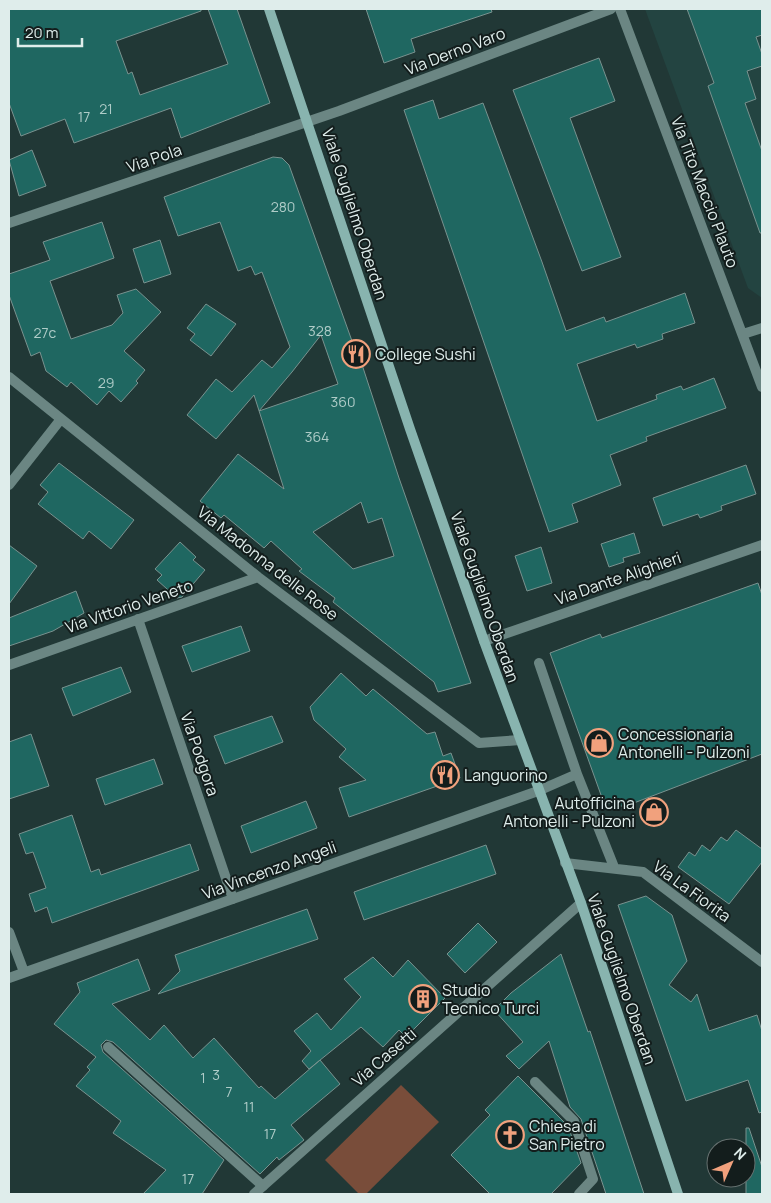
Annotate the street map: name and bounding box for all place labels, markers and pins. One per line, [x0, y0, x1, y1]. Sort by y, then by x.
restaurant icon: College Sushi [341, 339, 371, 369]
place label: College Sushi [375, 343, 476, 365]
place label: Concessionaria Antonelli - Pulzoni [618, 723, 750, 763]
shop icon: Concessionaria Antonelli - Pulzoni [584, 728, 614, 758]
restaurant icon: Languorino [430, 760, 460, 790]
place label: Languorino [464, 764, 547, 786]
place label: Autofficina Antonelli - Pulzoni [503, 792, 635, 832]
shop icon: Autofficina Antonelli - Pulzoni [639, 797, 669, 827]
place label: Studio Tecnico Turci [442, 979, 539, 1019]
building icon: Studio Tecnico Turci [408, 984, 438, 1014]
place label: Chiesa di San Pietro [529, 1115, 605, 1155]
church icon: Chiesa di San Pietro [495, 1120, 525, 1150]

